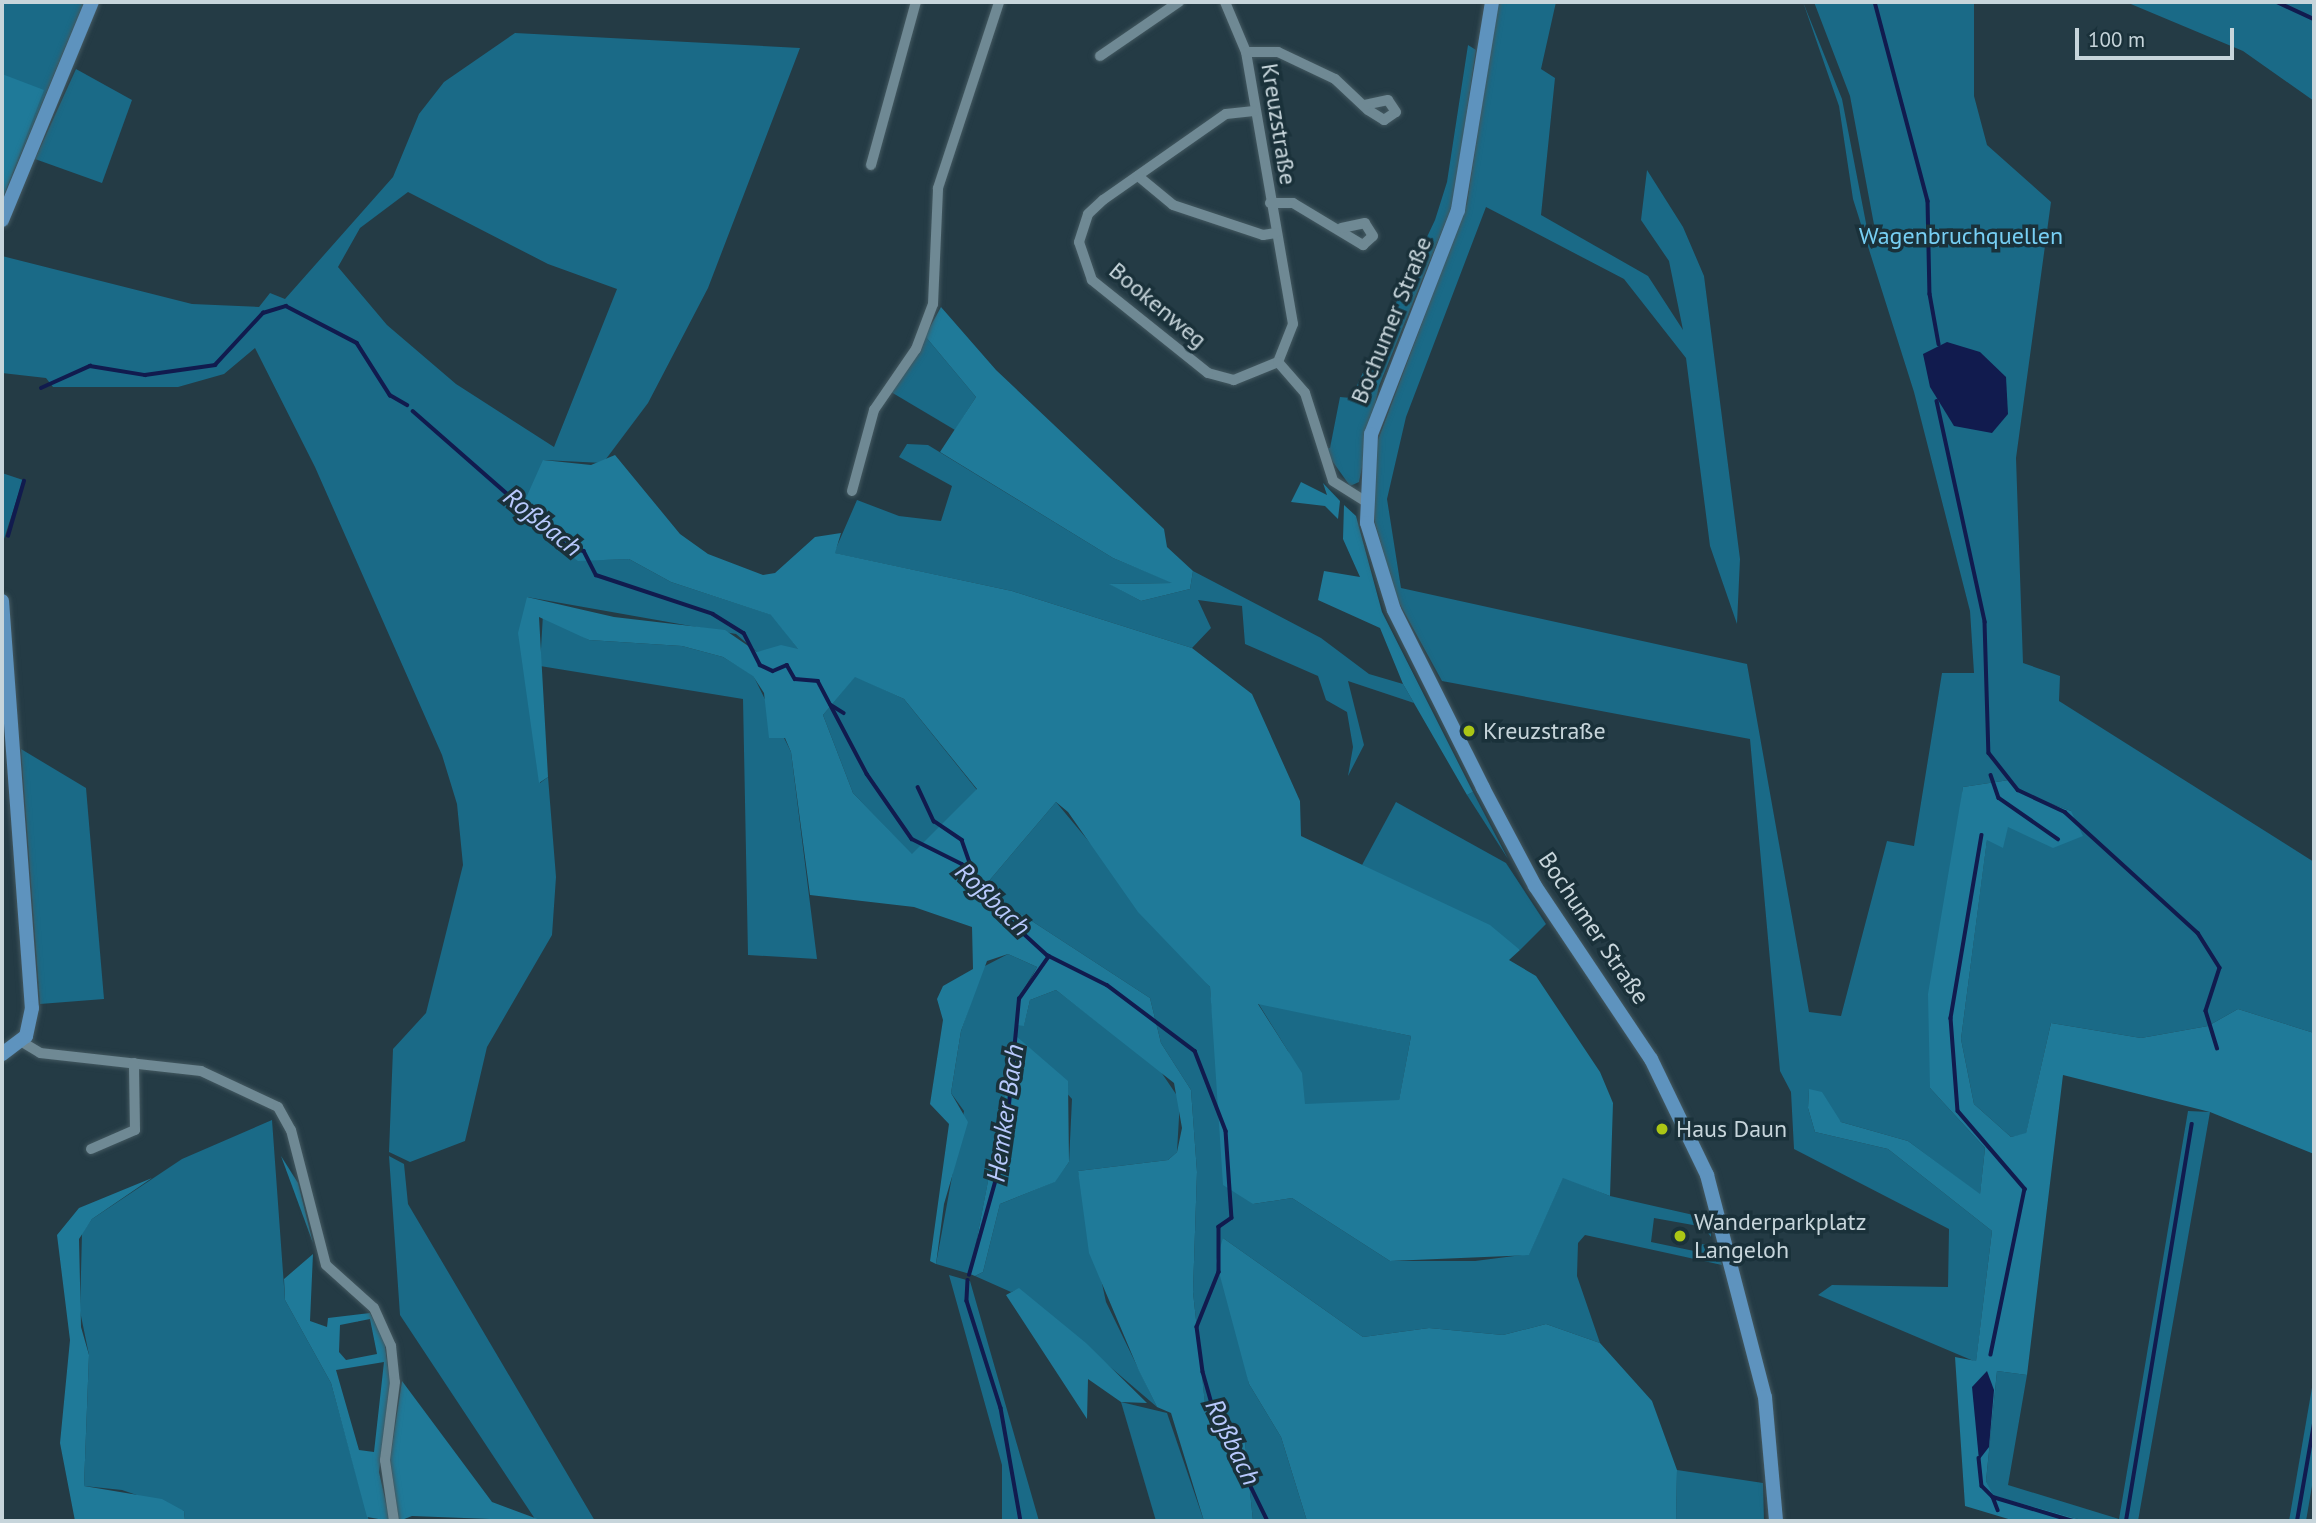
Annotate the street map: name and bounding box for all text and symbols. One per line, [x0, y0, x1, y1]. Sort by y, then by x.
scale bar [2078, 14, 2237, 58]
text: 100 m [2088, 26, 2145, 53]
street label: Kreuzstraße [1255, 61, 1303, 187]
park label: Wagenbruchquellen [1859, 222, 2063, 250]
street label: Bochumer Straße [1344, 232, 1438, 408]
street label: Bookenweg [1103, 256, 1213, 354]
water label: Roßbach [497, 481, 589, 563]
place label: Kreuzstraße [1483, 717, 1606, 745]
marker: Kreuzstraße [1461, 723, 1477, 739]
street label: Bochumer Straße [1532, 846, 1656, 1010]
water label: Roßbach [949, 856, 1037, 942]
water label: Hemker Bach [980, 1042, 1030, 1184]
place label: Haus Daun [1676, 1115, 1787, 1143]
marker: Haus Daun [1654, 1121, 1670, 1137]
place label: Wanderparkplatz Langeloh [1694, 1208, 1866, 1264]
marker: Wanderparkplatz Langeloh [1672, 1228, 1688, 1244]
water label: Roßbach [1199, 1394, 1267, 1490]

